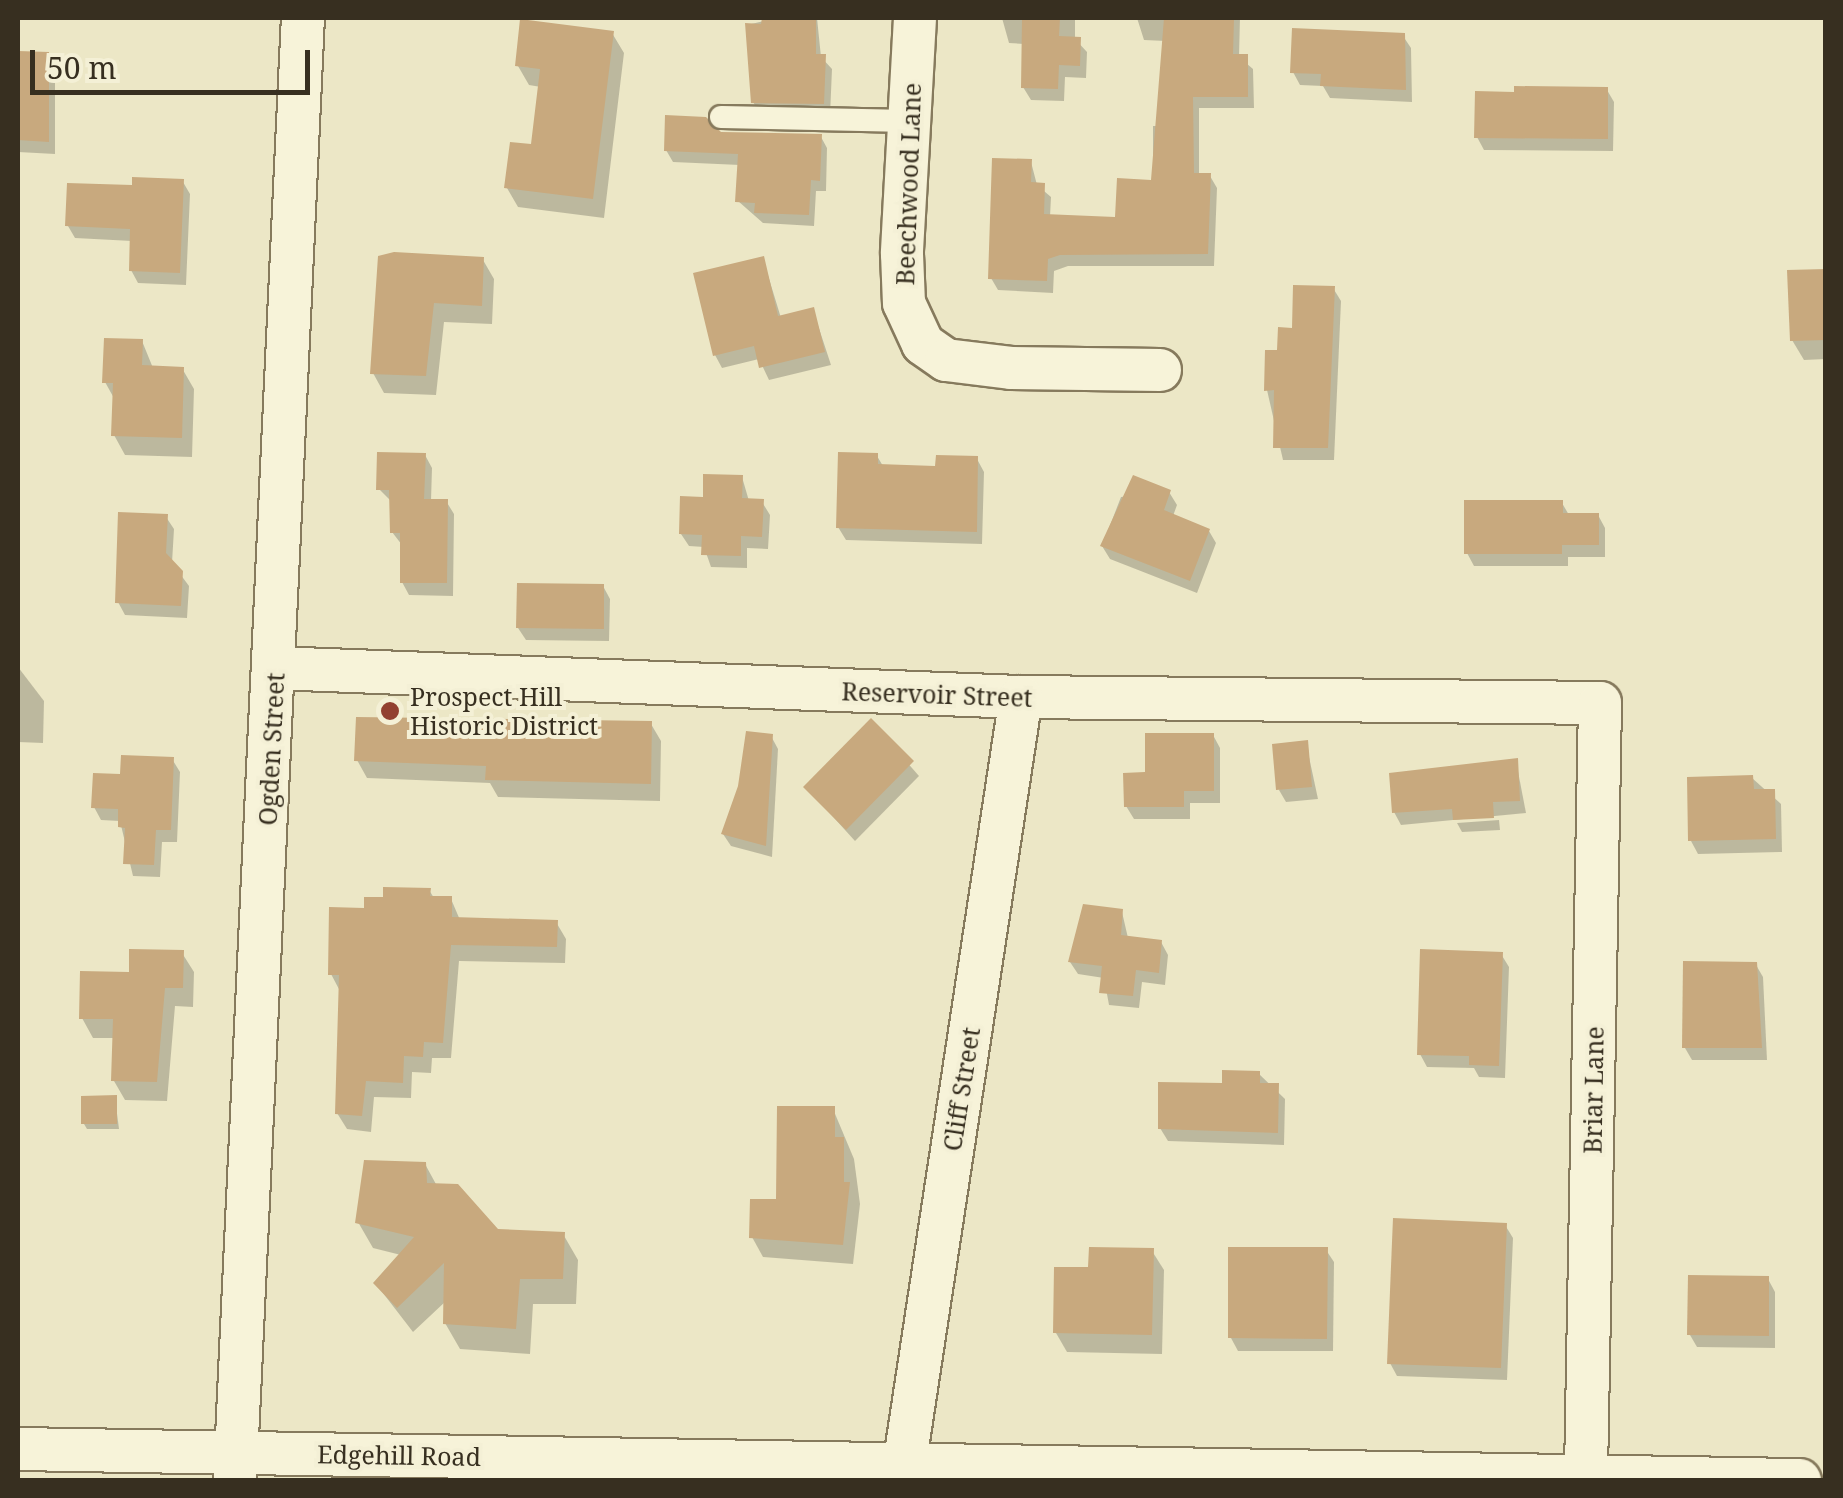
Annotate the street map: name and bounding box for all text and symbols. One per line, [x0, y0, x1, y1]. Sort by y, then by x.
scale bar [35, 30, 315, 92]
text: 50 m [47, 47, 117, 88]
street label: Beechwood Lane [889, 82, 927, 286]
street label: Ogden Street [252, 672, 290, 826]
street label: Reservoir Street [841, 676, 1033, 712]
place label: Prospect Hill Historic District [410, 682, 598, 741]
marker: Prospect Hill Historic District [379, 700, 401, 722]
street label: Cliff Street [936, 1025, 986, 1153]
street label: Briar Lane [1577, 1026, 1609, 1154]
street label: Edgehill Road [317, 1439, 481, 1471]

